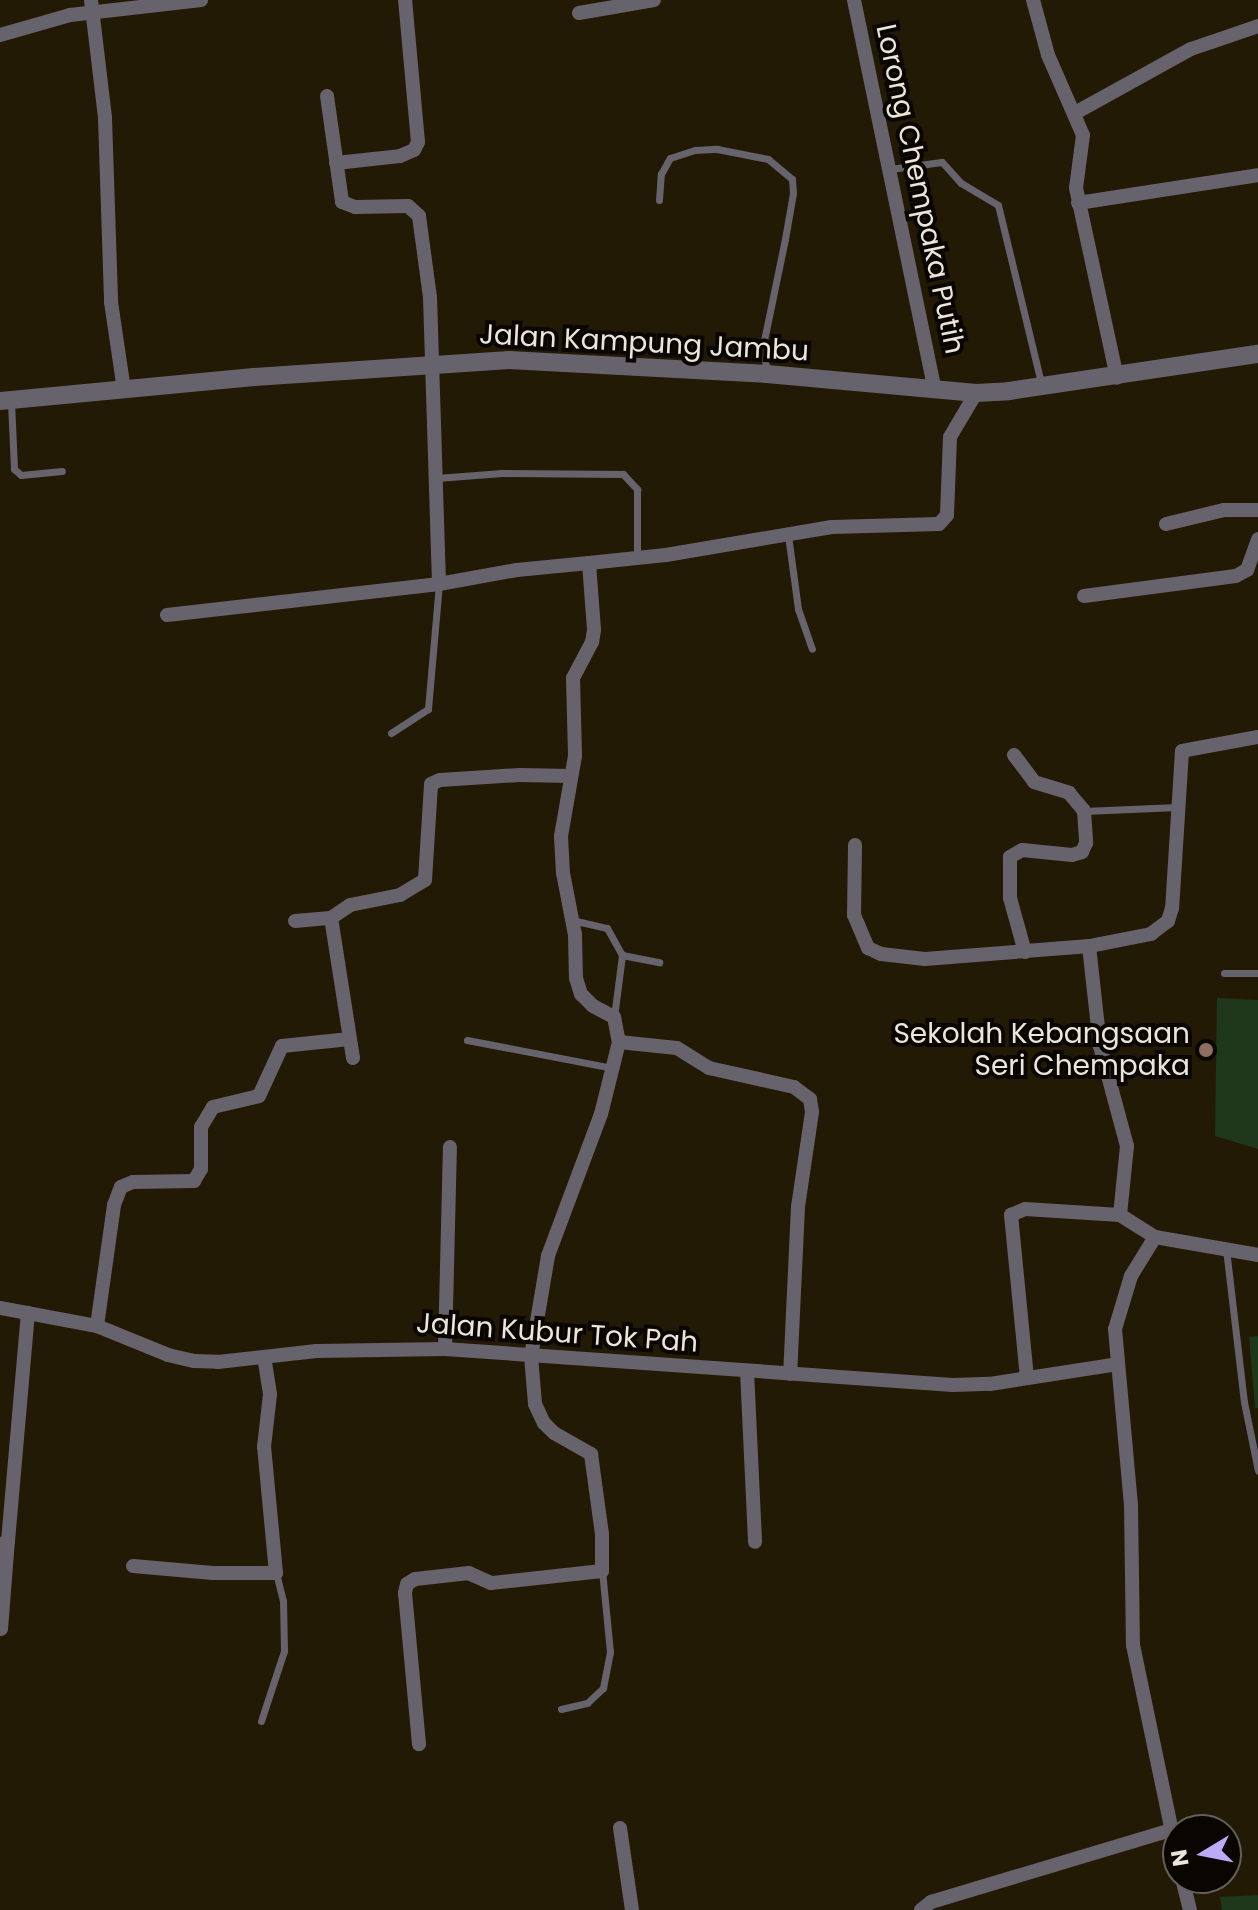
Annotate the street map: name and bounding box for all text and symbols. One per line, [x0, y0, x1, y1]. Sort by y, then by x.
street label: Lorong Chempaka Putih [869, 21, 971, 357]
street label: Jalan Kampung Jambu [478, 318, 810, 368]
place label: Sekolah Kebangsaan Seri Chempaka [893, 1017, 1190, 1083]
marker: Sekolah Kebangsaan Seri Chempaka [1197, 1041, 1215, 1059]
street label: Jalan Kubur Tok Pah [415, 1306, 699, 1360]
north arrow [1162, 1814, 1242, 1894]
text: N [1163, 1847, 1197, 1869]

